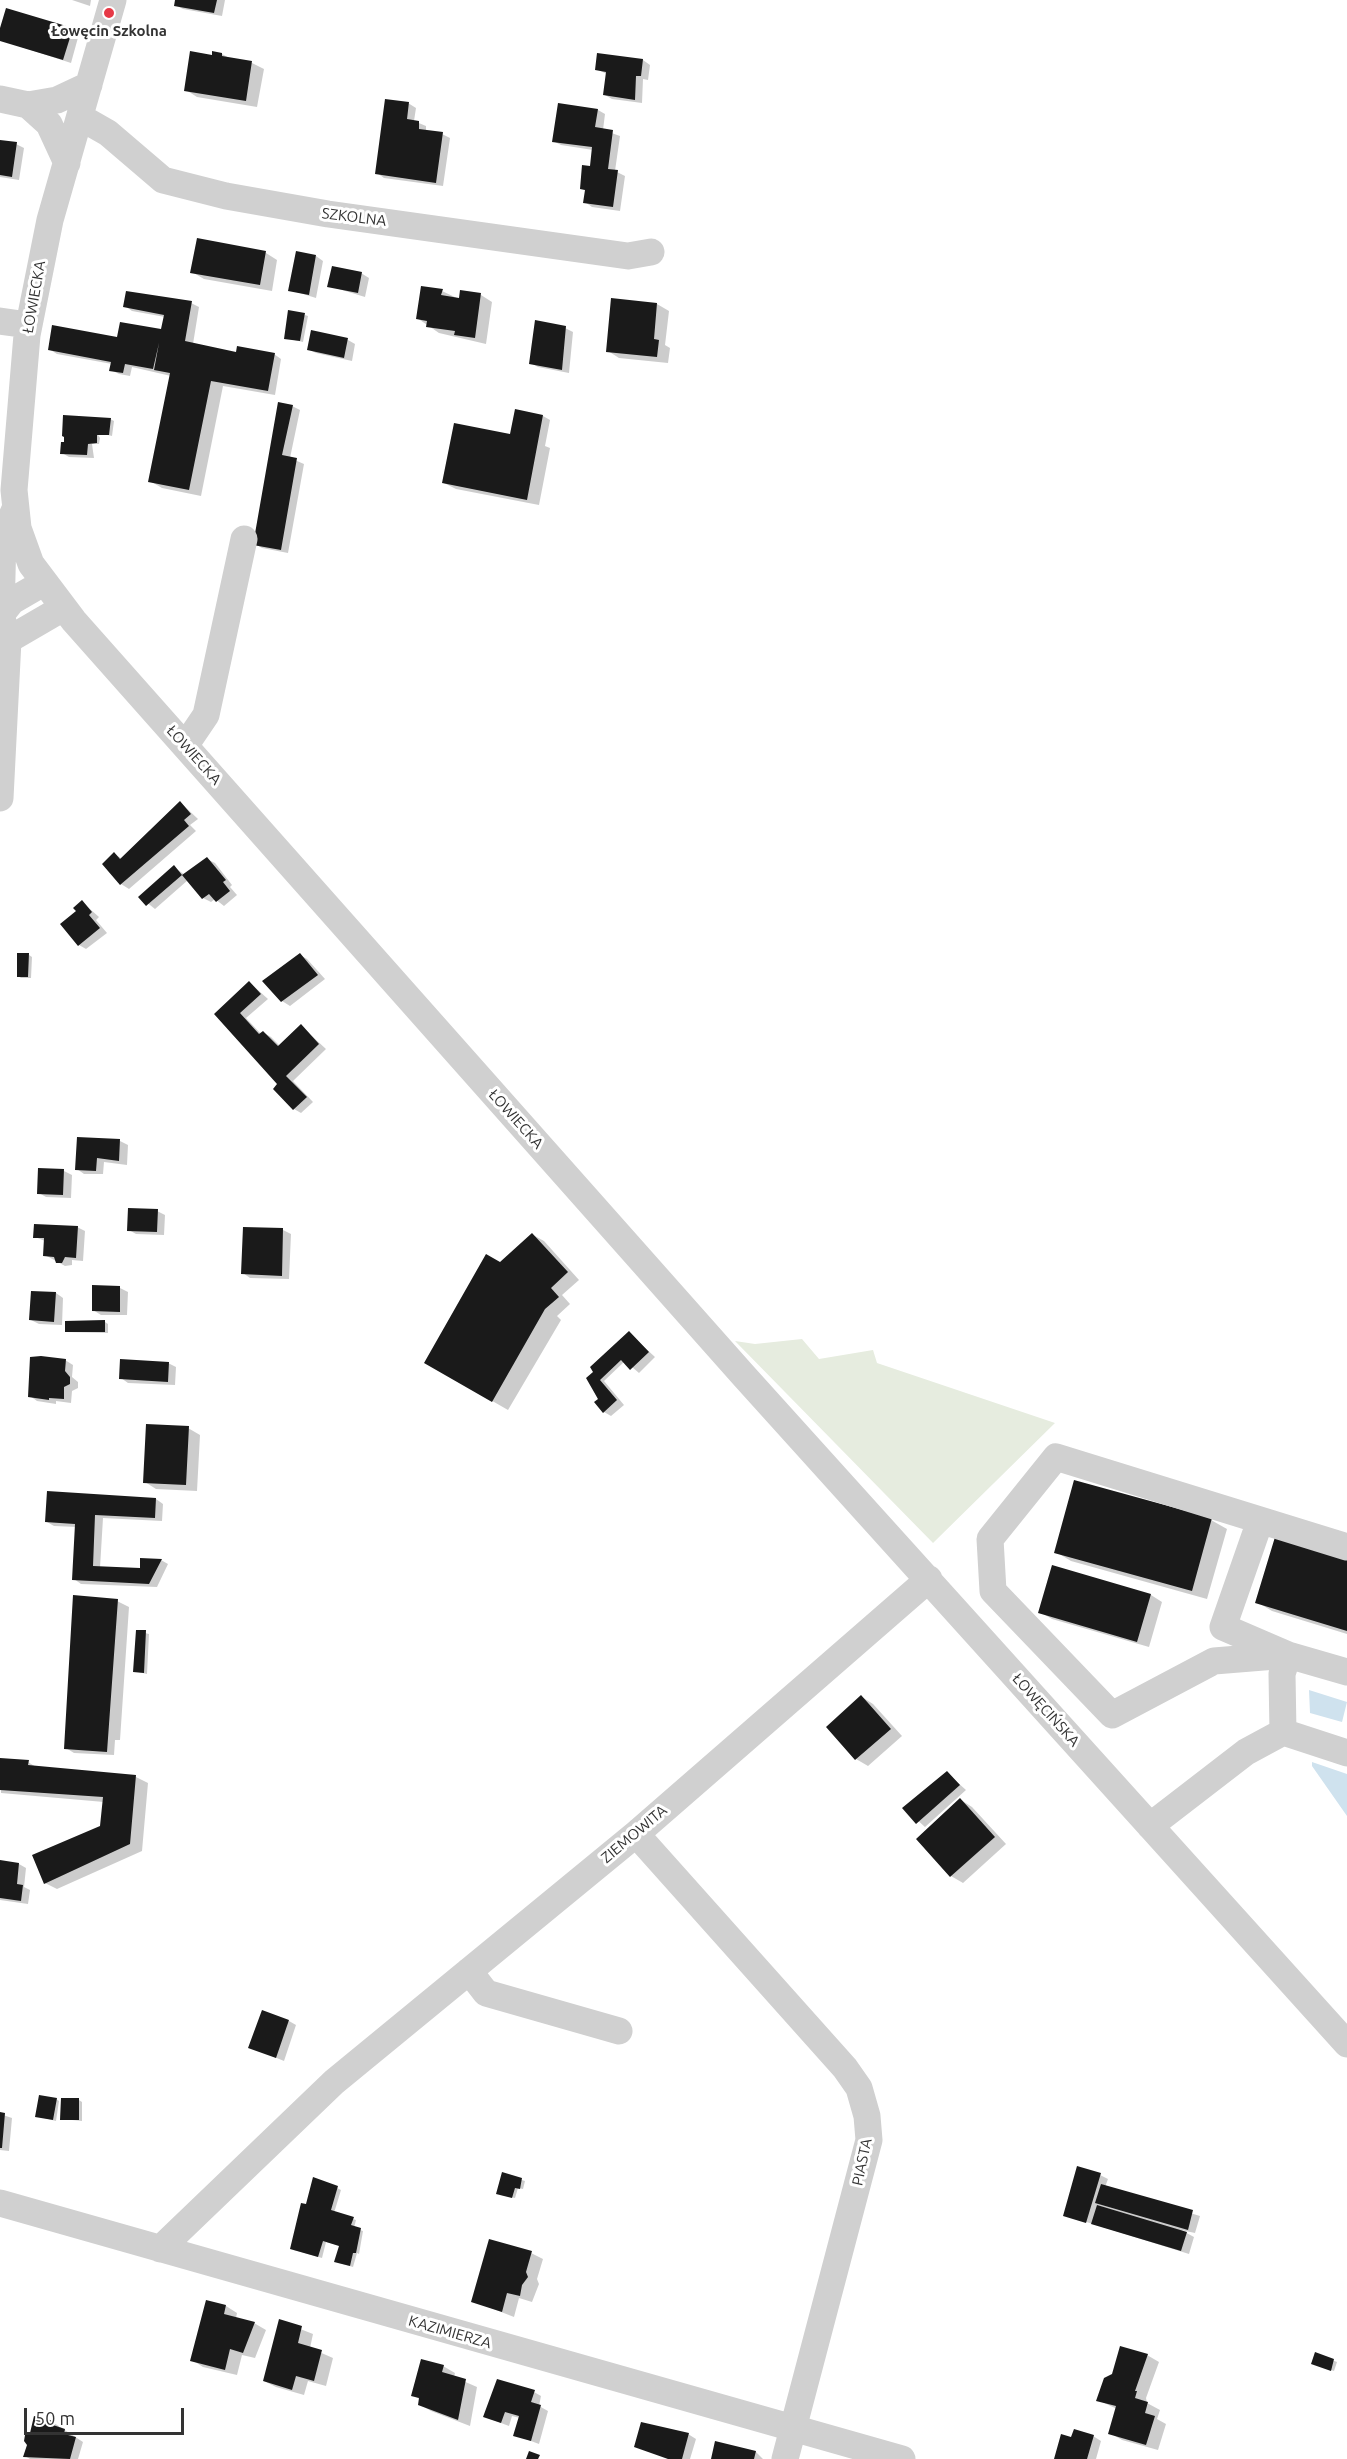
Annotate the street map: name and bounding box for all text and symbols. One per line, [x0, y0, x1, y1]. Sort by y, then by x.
marker: Łowęcin Szkolna [102, 6, 116, 20]
place label: Łowęcin Szkolna [51, 22, 167, 40]
street label: SZKOLNA [321, 204, 387, 230]
street label: ŁOWIECKA [19, 259, 49, 335]
street label: ŁOWIECKA [163, 722, 225, 788]
street label: ŁOWIECKA [485, 1086, 547, 1152]
street label: ŁOWĘCIŃSKA [1009, 1670, 1083, 1750]
street label: ZIEMOWITA [597, 1801, 671, 1867]
street label: PIASTA [848, 2137, 876, 2187]
street label: KAZIMIERZA [407, 2312, 493, 2352]
scale bar [27, 2396, 188, 2434]
text: 50 m [35, 2408, 75, 2428]

